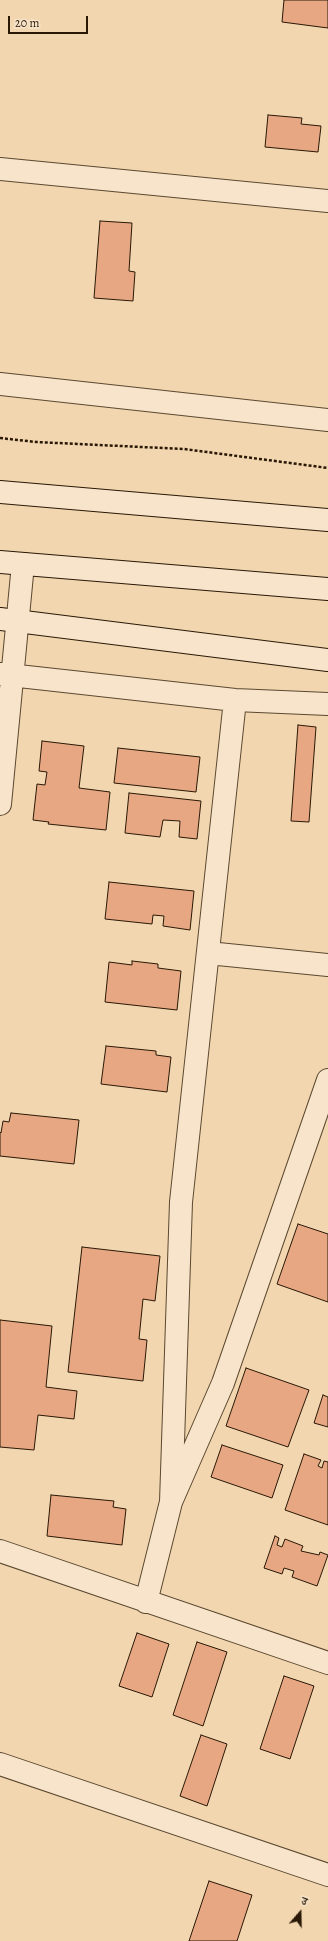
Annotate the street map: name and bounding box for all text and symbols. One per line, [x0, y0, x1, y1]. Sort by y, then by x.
scale bar [10, 8, 90, 34]
text: 20 m [15, 15, 39, 31]
north arrow [280, 1893, 320, 1933]
text: उ [299, 1893, 309, 1909]

